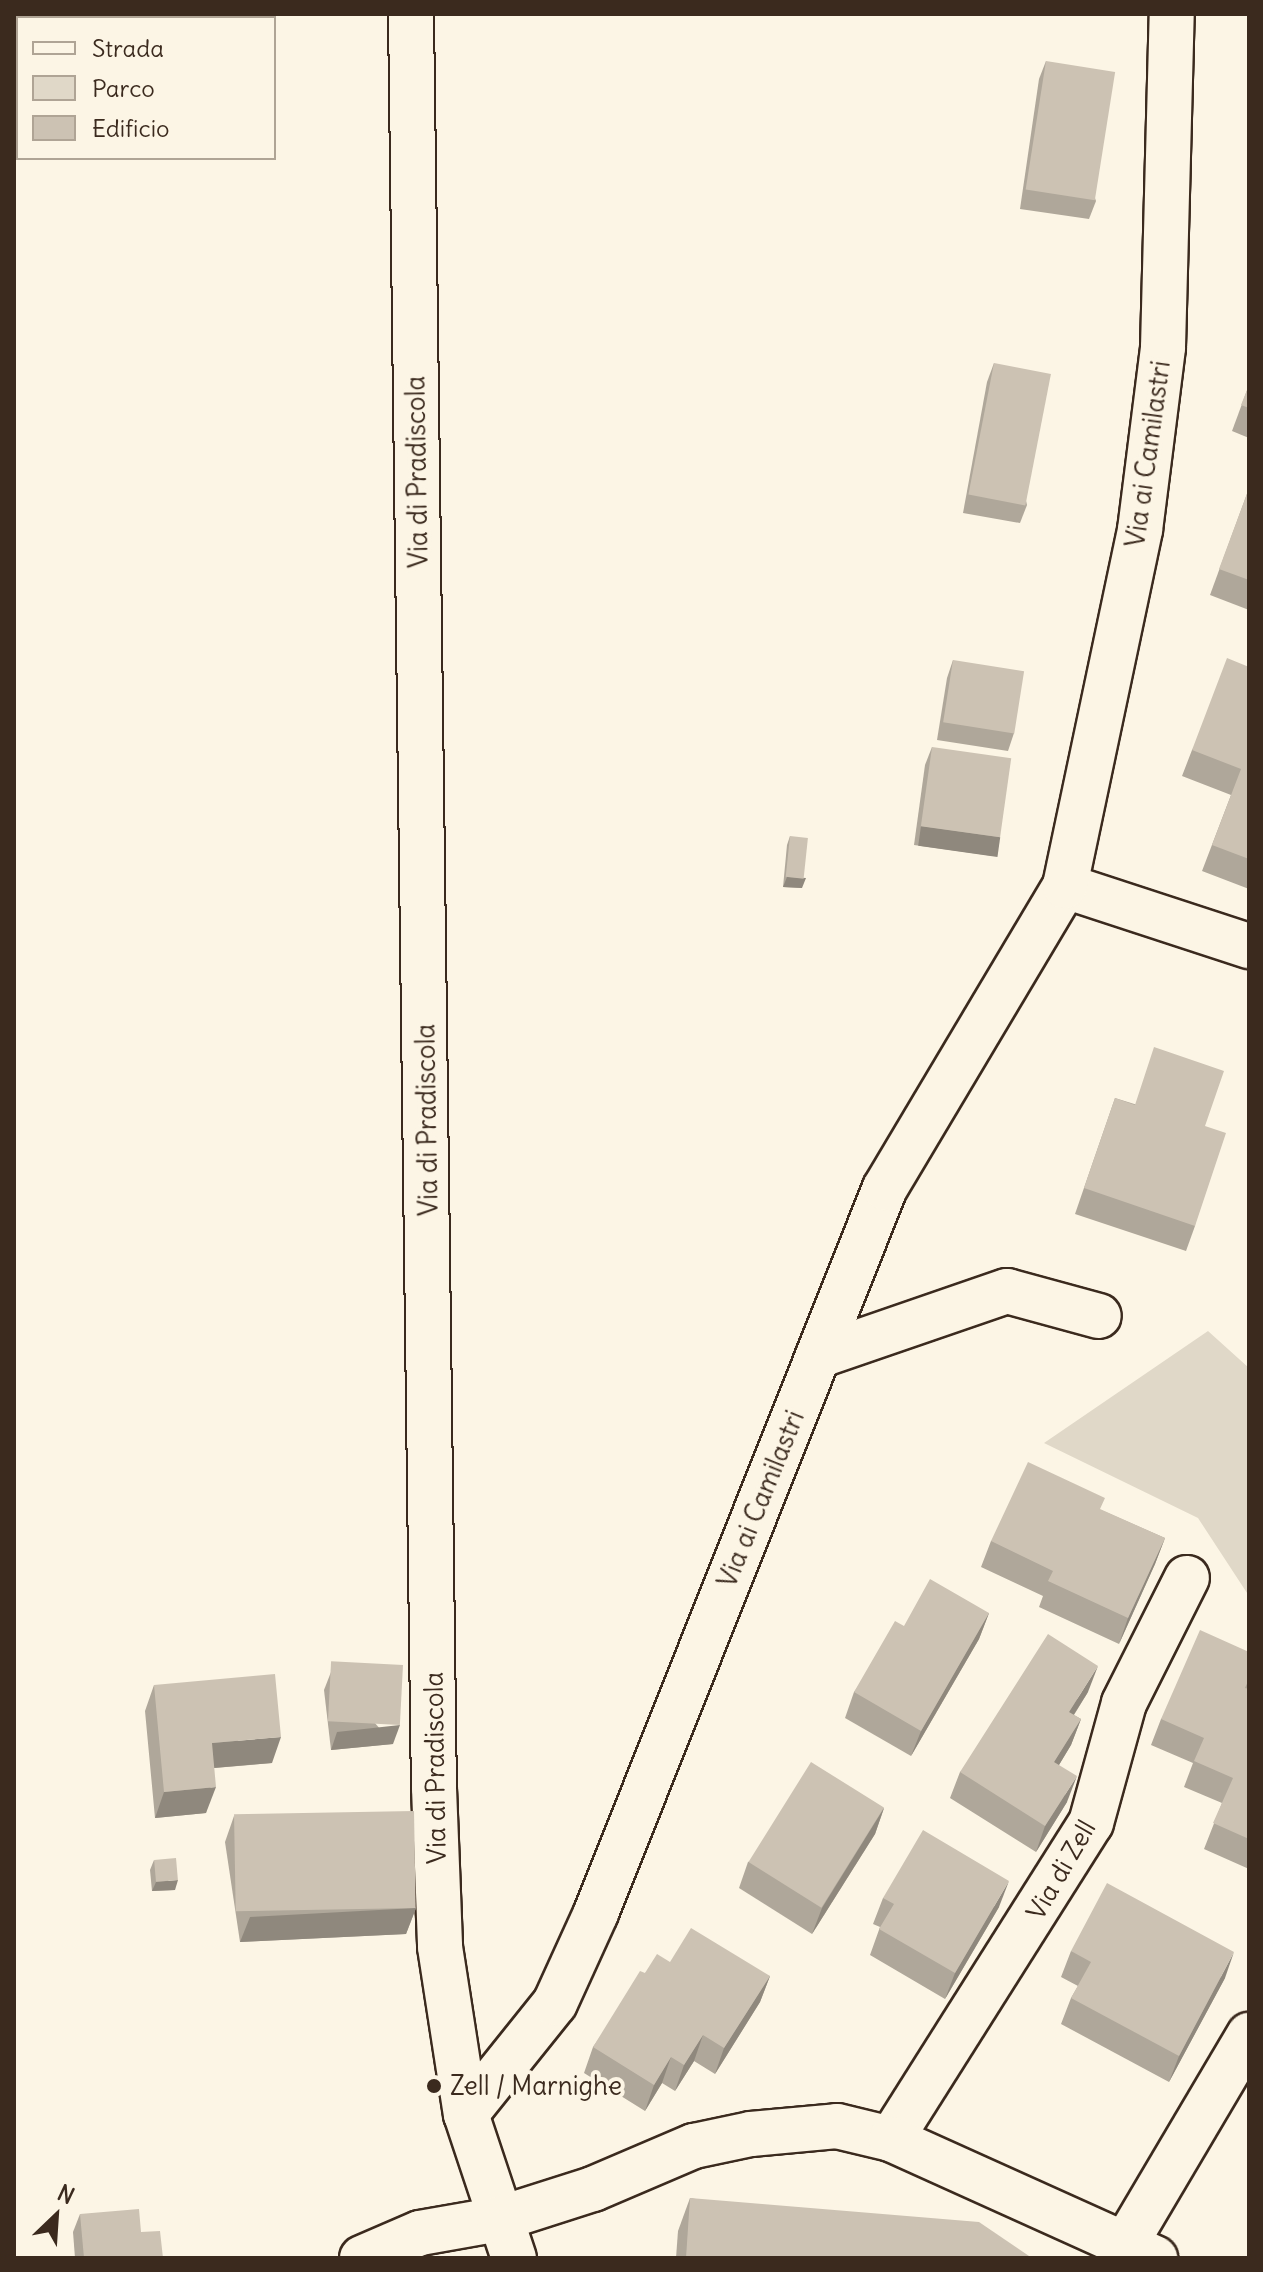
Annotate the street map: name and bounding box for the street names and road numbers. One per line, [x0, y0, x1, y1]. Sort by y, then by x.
street label: Via ai Camilastri [1119, 359, 1177, 549]
street label: Via di Pradiscola [400, 376, 434, 568]
street label: Via di Pradiscola [410, 1024, 444, 1216]
street label: Via ai Camilastri [711, 1406, 811, 1592]
street label: Via di Pradiscola [418, 1672, 452, 1864]
street label: Via di Zell [1020, 1815, 1102, 1925]

